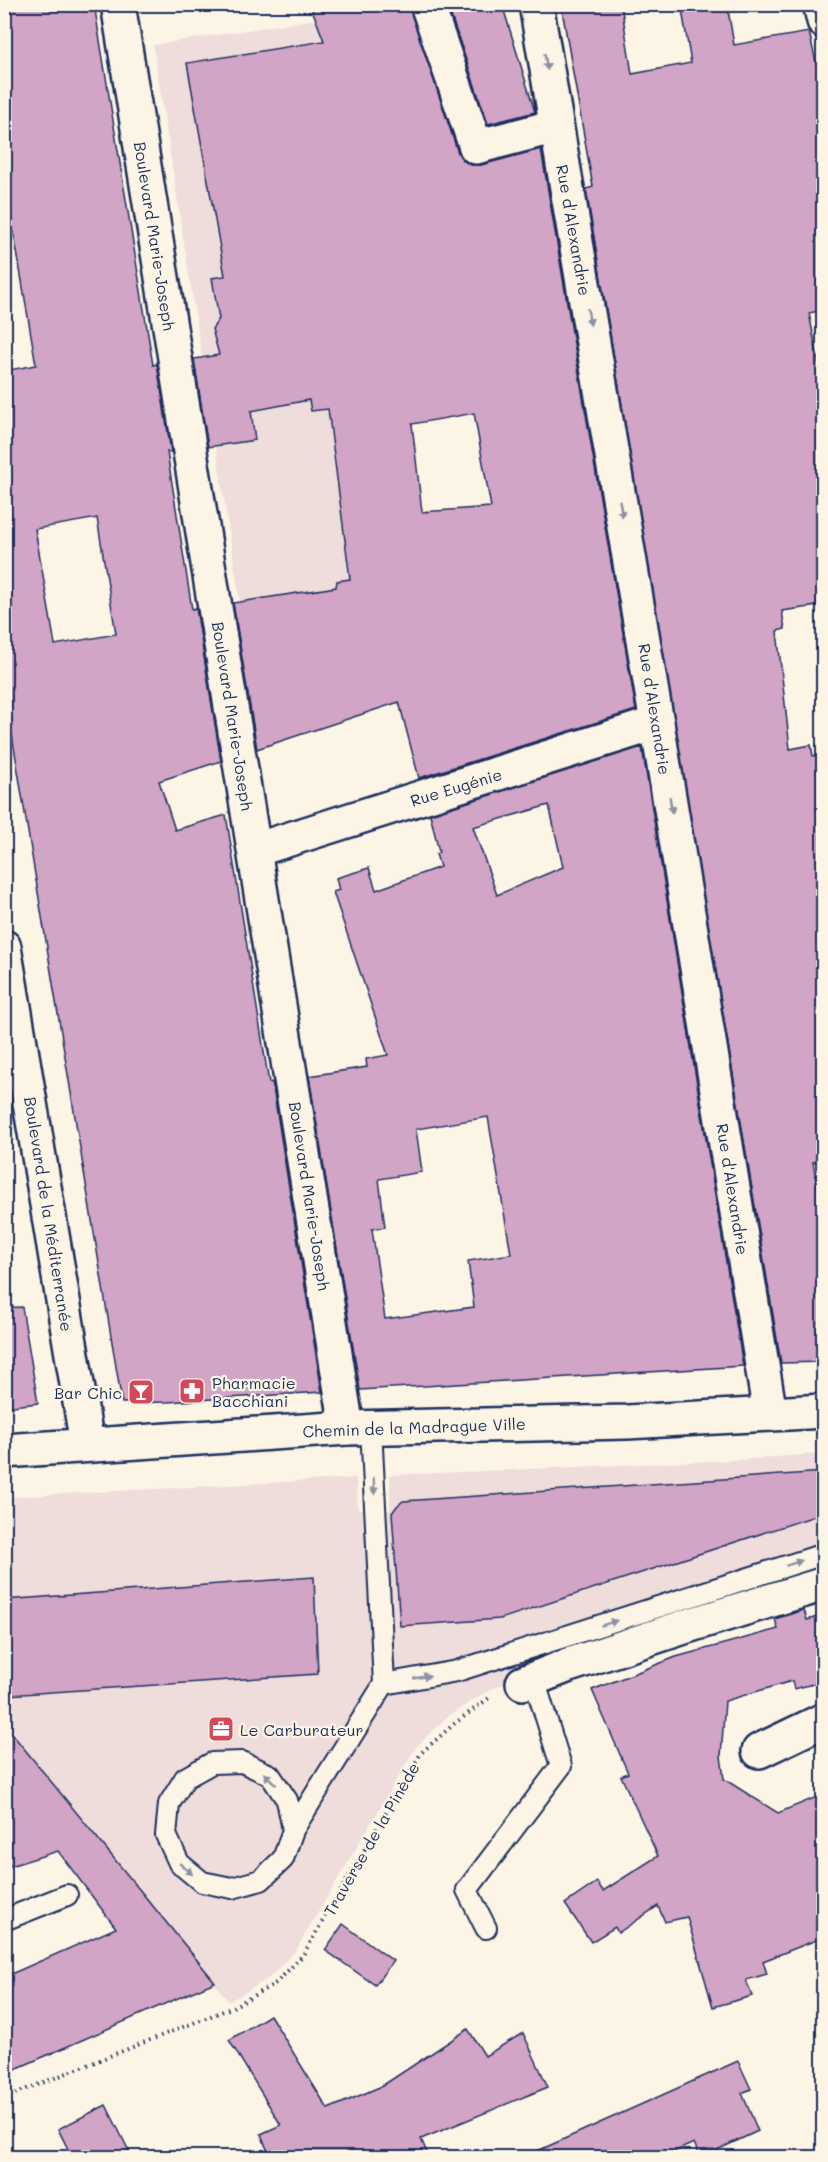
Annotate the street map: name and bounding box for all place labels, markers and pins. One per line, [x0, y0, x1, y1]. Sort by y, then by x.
place label: Pharmacie Bacchiani [212, 1372, 296, 1411]
pharmacy icon: Pharmacie Bacchiani [177, 1376, 207, 1406]
bar icon: Bar Chic [126, 1377, 156, 1407]
place label: Bar Chic [54, 1382, 122, 1403]
office icon: Le Carburateur [206, 1714, 236, 1744]
place label: Le Carburateur [240, 1719, 364, 1740]

